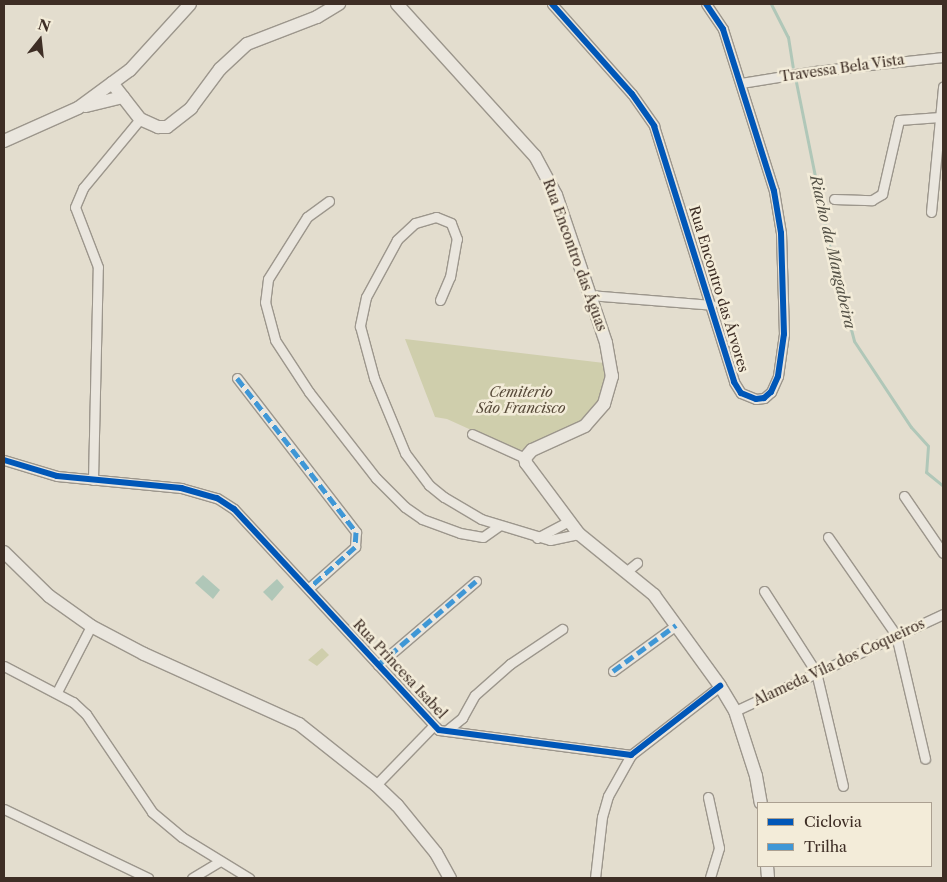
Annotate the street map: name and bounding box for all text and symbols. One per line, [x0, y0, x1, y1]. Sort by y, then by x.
north arrow [15, 15, 65, 65]
text: N [36, 15, 52, 36]
street label: Travessa Bela Vista [778, 51, 906, 85]
water label: Riacho da Mangabeira [807, 173, 859, 331]
street label: Rua Encontro das Águas [539, 176, 611, 334]
street label: Rua Encontro das Árvores [686, 204, 752, 374]
park label: Cemiterio São Francisco [476, 384, 566, 417]
street label: Alameda Vila dos Coqueiros [750, 615, 928, 709]
street label: Rua Princesa Isabel [350, 616, 450, 722]
legend [757, 802, 932, 867]
text: Ciclovia [804, 812, 862, 831]
text: Trilha [804, 837, 847, 856]

